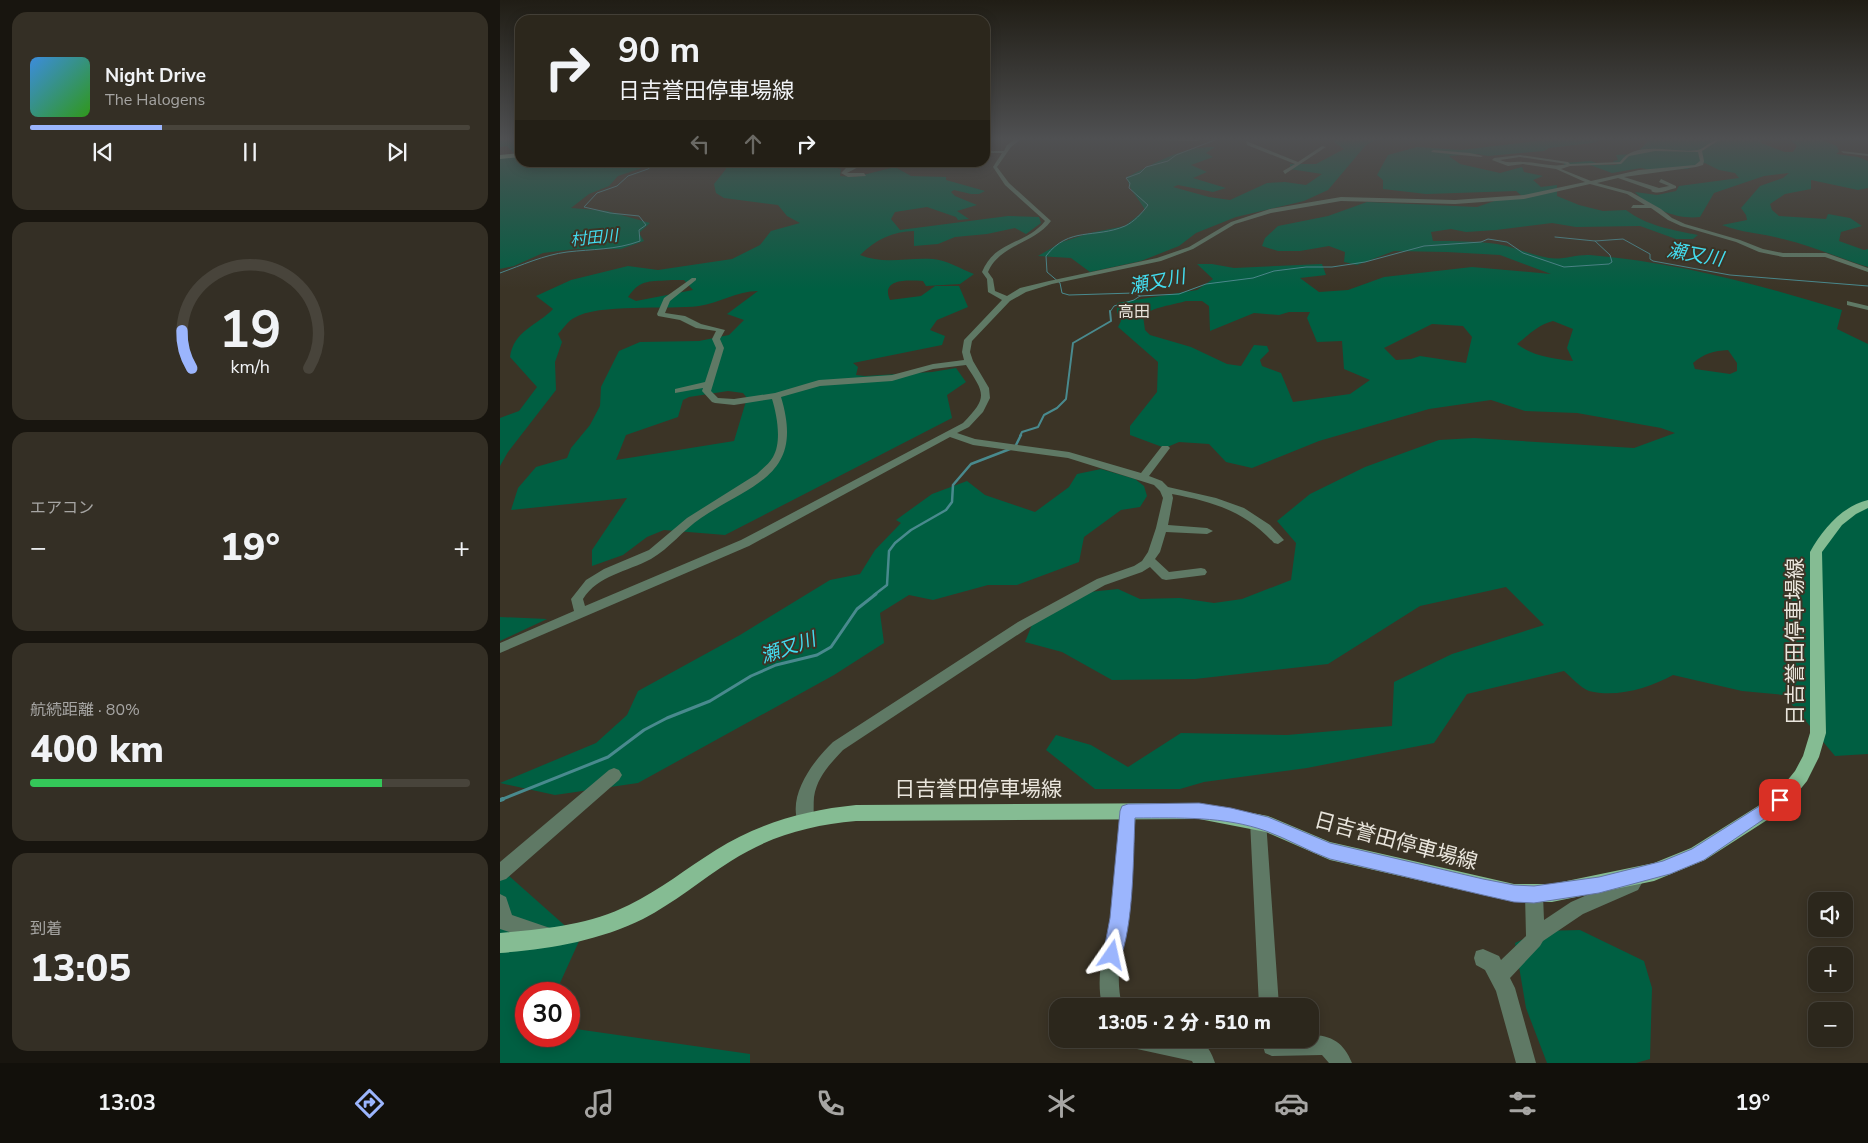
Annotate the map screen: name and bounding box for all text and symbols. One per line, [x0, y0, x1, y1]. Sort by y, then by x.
text: 90 m [618, 27, 700, 74]
icon: right [535, 35, 600, 100]
text: Night Drive [105, 63, 206, 89]
text: 日吉誉田停車場線 [618, 76, 794, 106]
text: The Halogens [105, 89, 205, 111]
icon: left [686, 130, 714, 158]
icon: ahead [739, 130, 767, 158]
icon: right [792, 130, 820, 158]
icon: previous [89, 138, 117, 166]
icon: pause [236, 138, 264, 166]
icon: next [383, 138, 411, 166]
water label: 村田川 [569, 224, 621, 251]
water label: 瀬又川 [1665, 237, 1727, 273]
water label: 瀬又川 [1127, 263, 1189, 300]
text: 19 [219, 294, 281, 365]
district label: 高田 [1118, 301, 1150, 323]
text: km/h [230, 355, 270, 379]
text: エアコン [30, 497, 94, 519]
text: 19° [220, 522, 280, 573]
text: − [30, 529, 47, 567]
text: + [453, 529, 470, 567]
street label: 日吉誉田停車場線 [1781, 558, 1809, 726]
water label: 瀬又川 [757, 626, 821, 670]
text: 航続距離 · 80% [30, 699, 140, 721]
text: 400 km [30, 724, 164, 775]
street label: 日吉誉田停車場線 [894, 775, 1062, 803]
pin [1759, 779, 1801, 821]
icon: arrive [1766, 786, 1794, 814]
street label: 日吉誉田停車場線 [1311, 806, 1481, 876]
map controls [1808, 892, 1853, 1047]
button: sound [1808, 892, 1853, 937]
text: 到着 [30, 918, 62, 940]
position arrow [1085, 928, 1137, 980]
text: 13:05 [30, 943, 131, 994]
button: + [1808, 947, 1853, 992]
speed limit sign: 30 [515, 982, 580, 1047]
button: − [1808, 1002, 1853, 1047]
text: 13:05 · 2 分 · 510 m [1097, 1010, 1271, 1036]
icon: directions [352, 1086, 387, 1121]
icon: music [582, 1086, 617, 1121]
icon: phone [813, 1086, 848, 1121]
icon: climate [1044, 1086, 1079, 1121]
icon: car [1274, 1086, 1309, 1121]
icon: filters [1505, 1086, 1540, 1121]
text: 13:03 [98, 1088, 156, 1118]
text: 19° [1735, 1088, 1770, 1118]

